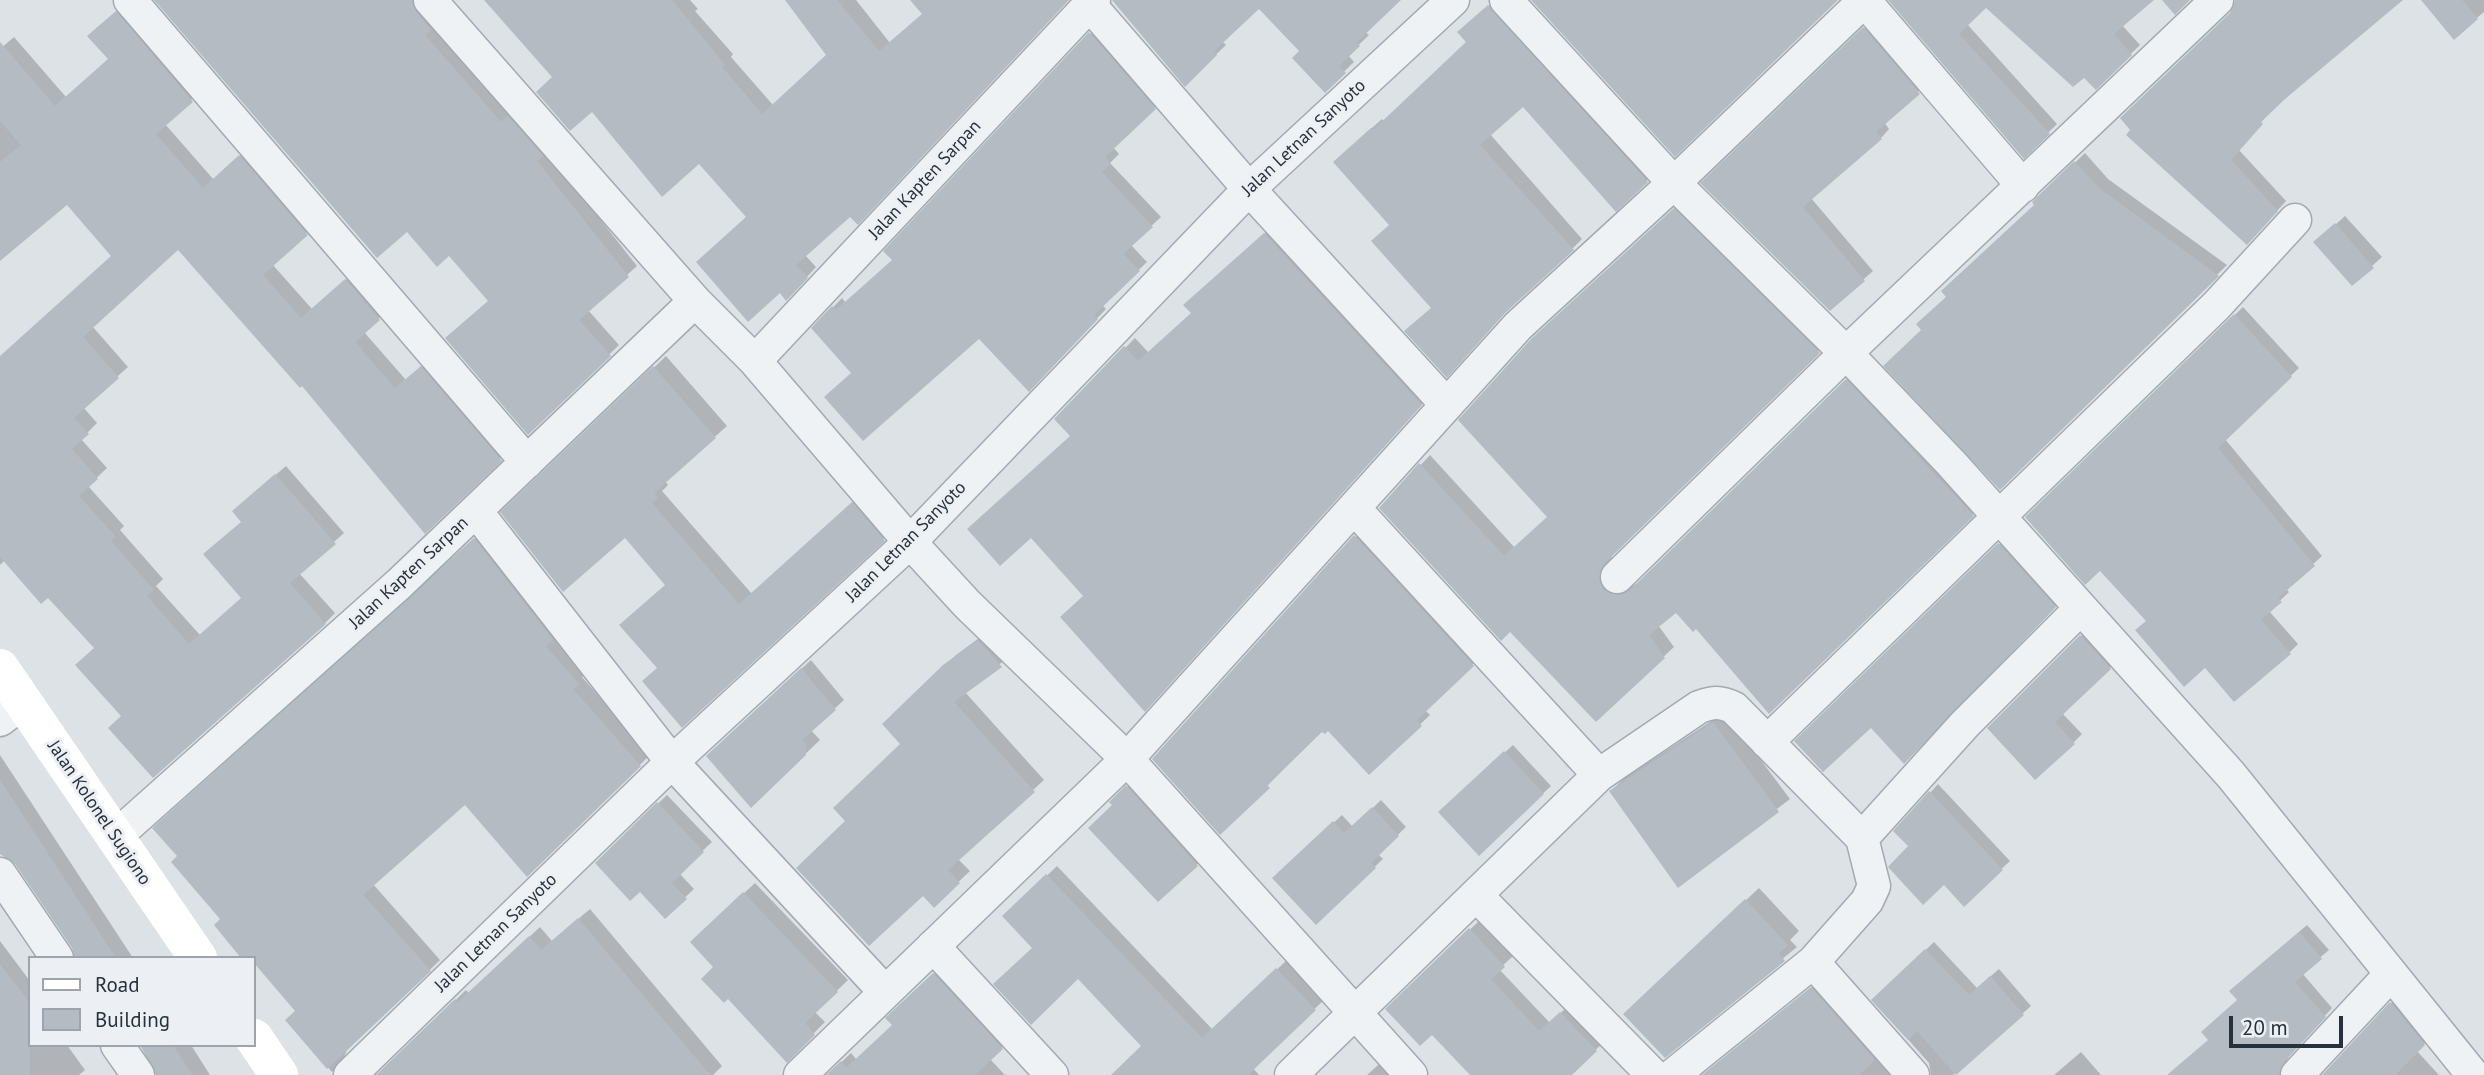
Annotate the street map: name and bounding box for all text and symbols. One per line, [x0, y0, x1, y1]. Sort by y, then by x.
street label: Jalan Letnan Sanyoto [1238, 75, 1370, 201]
street label: Jalan Kapten Sarpan [864, 116, 986, 244]
street label: Jalan Letnan Sanyoto [841, 477, 971, 607]
street label: Jalan Kapten Sarpan [345, 512, 473, 634]
street label: Jalan Kolonel Sugiono [43, 737, 155, 889]
street label: Jalan Letnan Sanyoto [430, 869, 562, 997]
legend [28, 956, 256, 1047]
text: Road [95, 971, 139, 998]
scale bar [2232, 1002, 2346, 1046]
text: Building [95, 1006, 170, 1033]
text: 20 m [2242, 1014, 2288, 1041]

